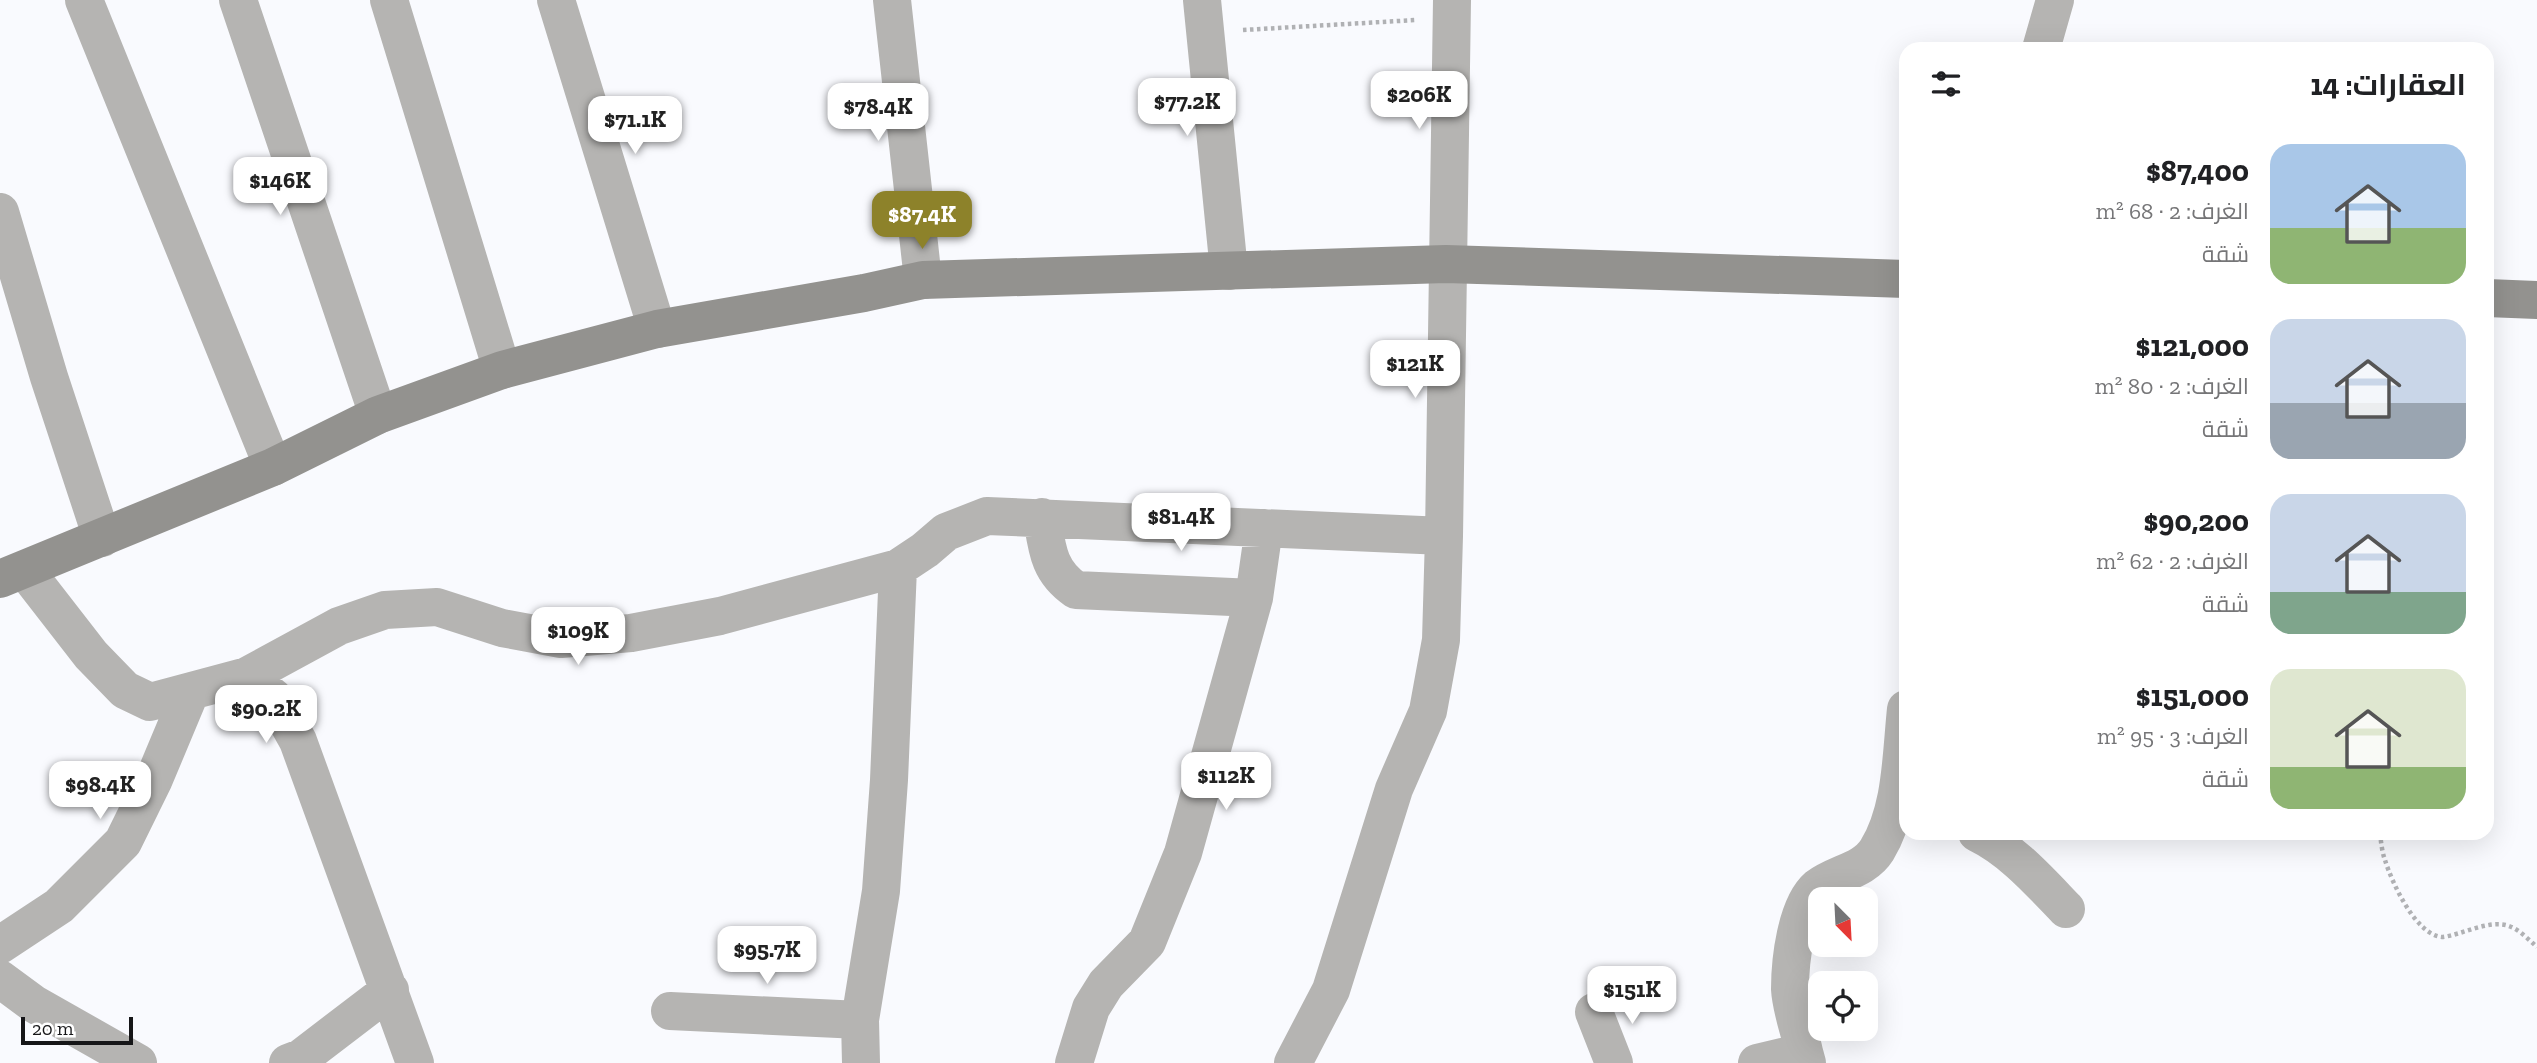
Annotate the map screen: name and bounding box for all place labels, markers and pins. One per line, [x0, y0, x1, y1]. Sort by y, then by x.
pin: $206K [1370, 72, 1468, 131]
pin: $77.2K [1130, 78, 1244, 138]
pin: $78.4K [821, 83, 935, 143]
pin: $71.1K [578, 96, 692, 156]
pin: $146K [231, 158, 329, 217]
pin: $87.4K [865, 191, 979, 251]
pin: $121K [1366, 340, 1464, 400]
pin: $81.4K [1124, 494, 1238, 553]
pin: $109K [529, 608, 627, 667]
pin: $90.2K [209, 686, 323, 745]
pin: $112K [1177, 752, 1275, 812]
pin: $98.4K [43, 762, 157, 821]
pin: $95.7K [710, 926, 824, 986]
pin: $151K [1583, 967, 1681, 1026]

